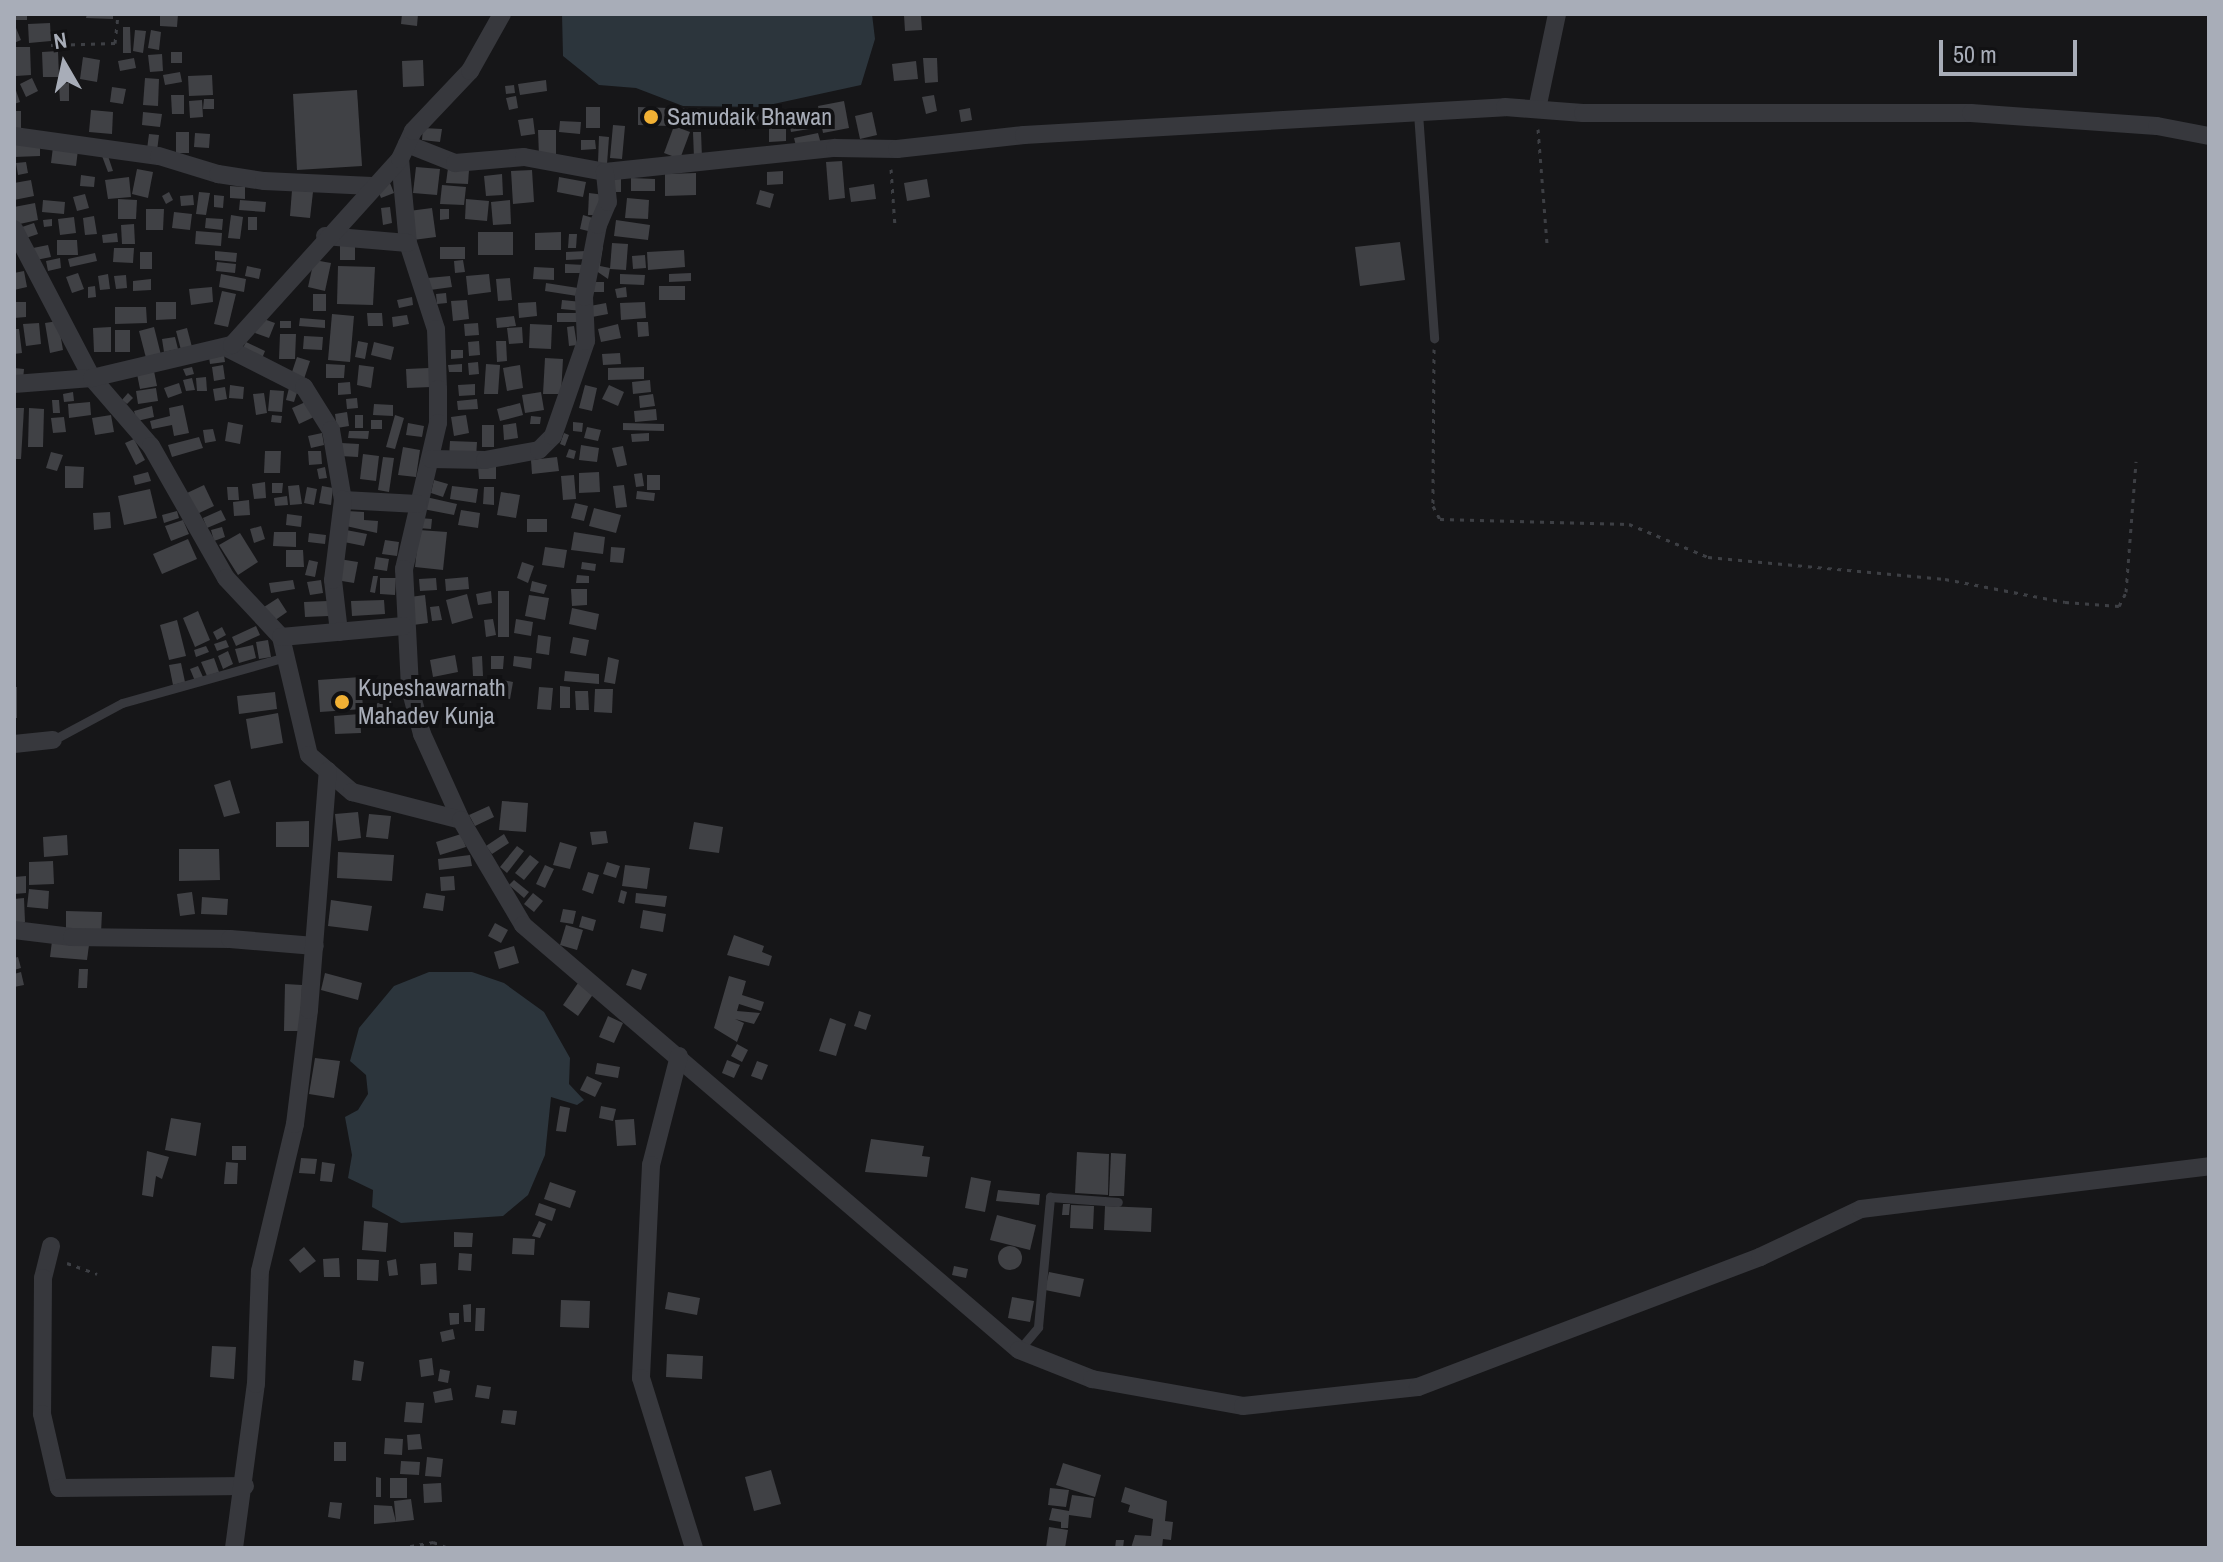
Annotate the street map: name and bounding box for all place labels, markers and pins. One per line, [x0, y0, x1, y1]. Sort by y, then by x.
place label: Samudaik Bhawan [667, 103, 832, 131]
marker: Samudaik Bhawan [642, 108, 660, 126]
place label: Kupeshawarnath Mahadev Kunja [358, 674, 506, 730]
marker: Kupeshawarnath Mahadev Kunja [333, 693, 351, 711]

